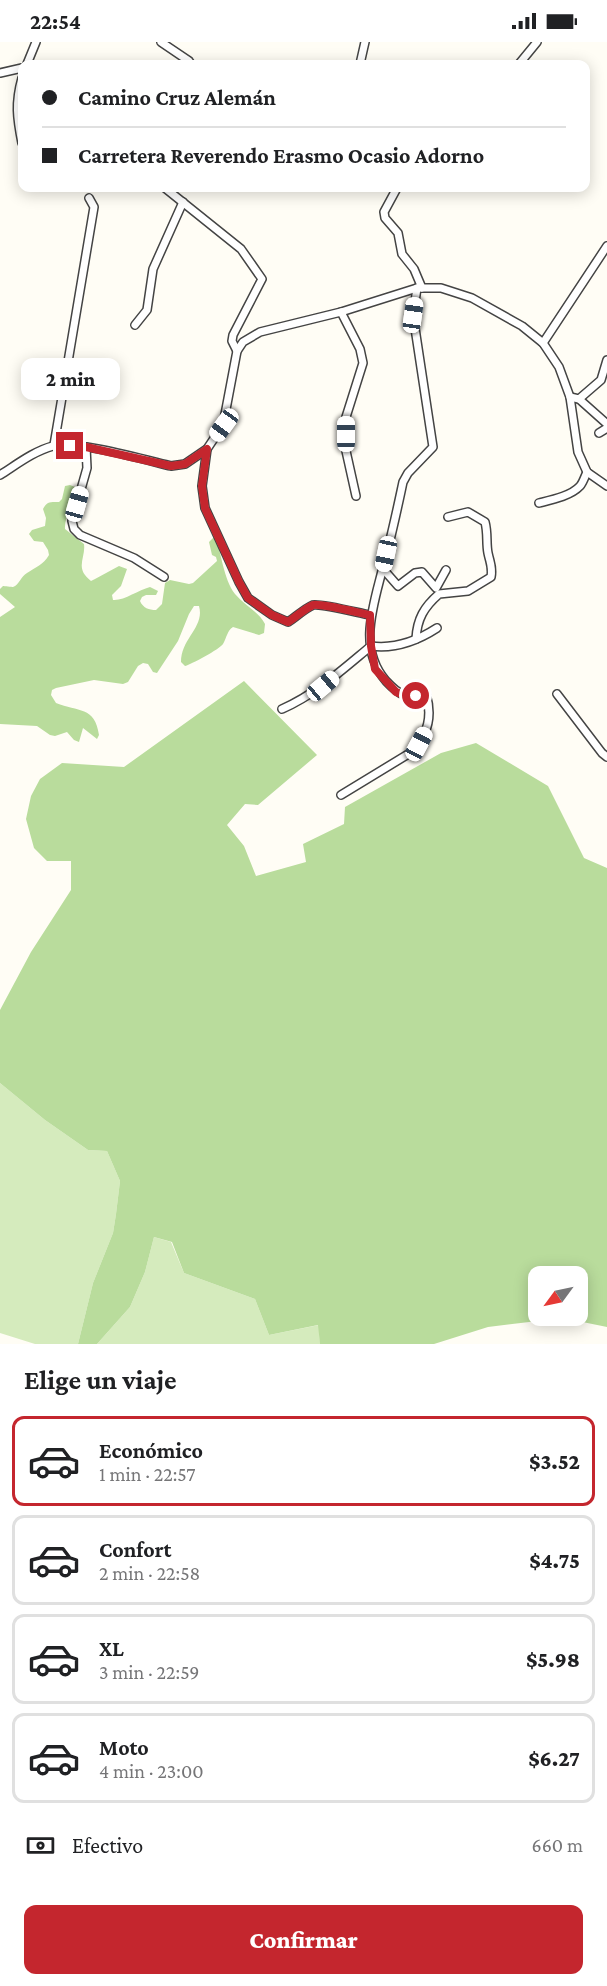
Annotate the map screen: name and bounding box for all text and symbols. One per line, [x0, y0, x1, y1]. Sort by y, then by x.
text: 22:54 [30, 9, 81, 34]
text: Camino Cruz Alemán [78, 85, 276, 110]
text: Carretera Reverendo Erasmo Ocasio Adorno [78, 143, 484, 168]
car [402, 296, 424, 334]
callout: 2 min [20, 359, 119, 401]
text: 2 min [46, 368, 95, 390]
car [206, 405, 242, 445]
car [337, 416, 355, 452]
route end [56, 432, 83, 459]
car [63, 484, 91, 524]
car [373, 535, 399, 573]
car [303, 668, 343, 704]
route start [402, 682, 429, 709]
car [403, 724, 435, 764]
north arrow [528, 1266, 588, 1326]
map controls [528, 1266, 588, 1326]
text: Elige un viaje [24, 1365, 177, 1395]
icon: car [27, 1434, 81, 1488]
text: Económico [99, 1438, 203, 1463]
text: $3.52 [529, 1449, 580, 1474]
text: 1 min · 22:57 [99, 1463, 195, 1485]
icon: car [27, 1533, 81, 1587]
text: Confort [99, 1537, 172, 1562]
text: $4.75 [529, 1548, 580, 1573]
text: 2 min · 22:58 [99, 1562, 200, 1584]
icon: car [27, 1632, 81, 1686]
text: XL [99, 1636, 124, 1661]
text: $5.98 [526, 1647, 580, 1672]
text: 3 min · 22:59 [99, 1661, 199, 1683]
icon: car [27, 1731, 81, 1785]
text: Moto [99, 1735, 149, 1760]
text: $6.27 [528, 1746, 580, 1771]
text: 4 min · 23:00 [99, 1760, 204, 1782]
icon: cash [24, 1829, 57, 1862]
text: Efectivo [72, 1833, 143, 1858]
text: 660 m [532, 1834, 583, 1856]
button: Confirmar [24, 1905, 583, 1974]

